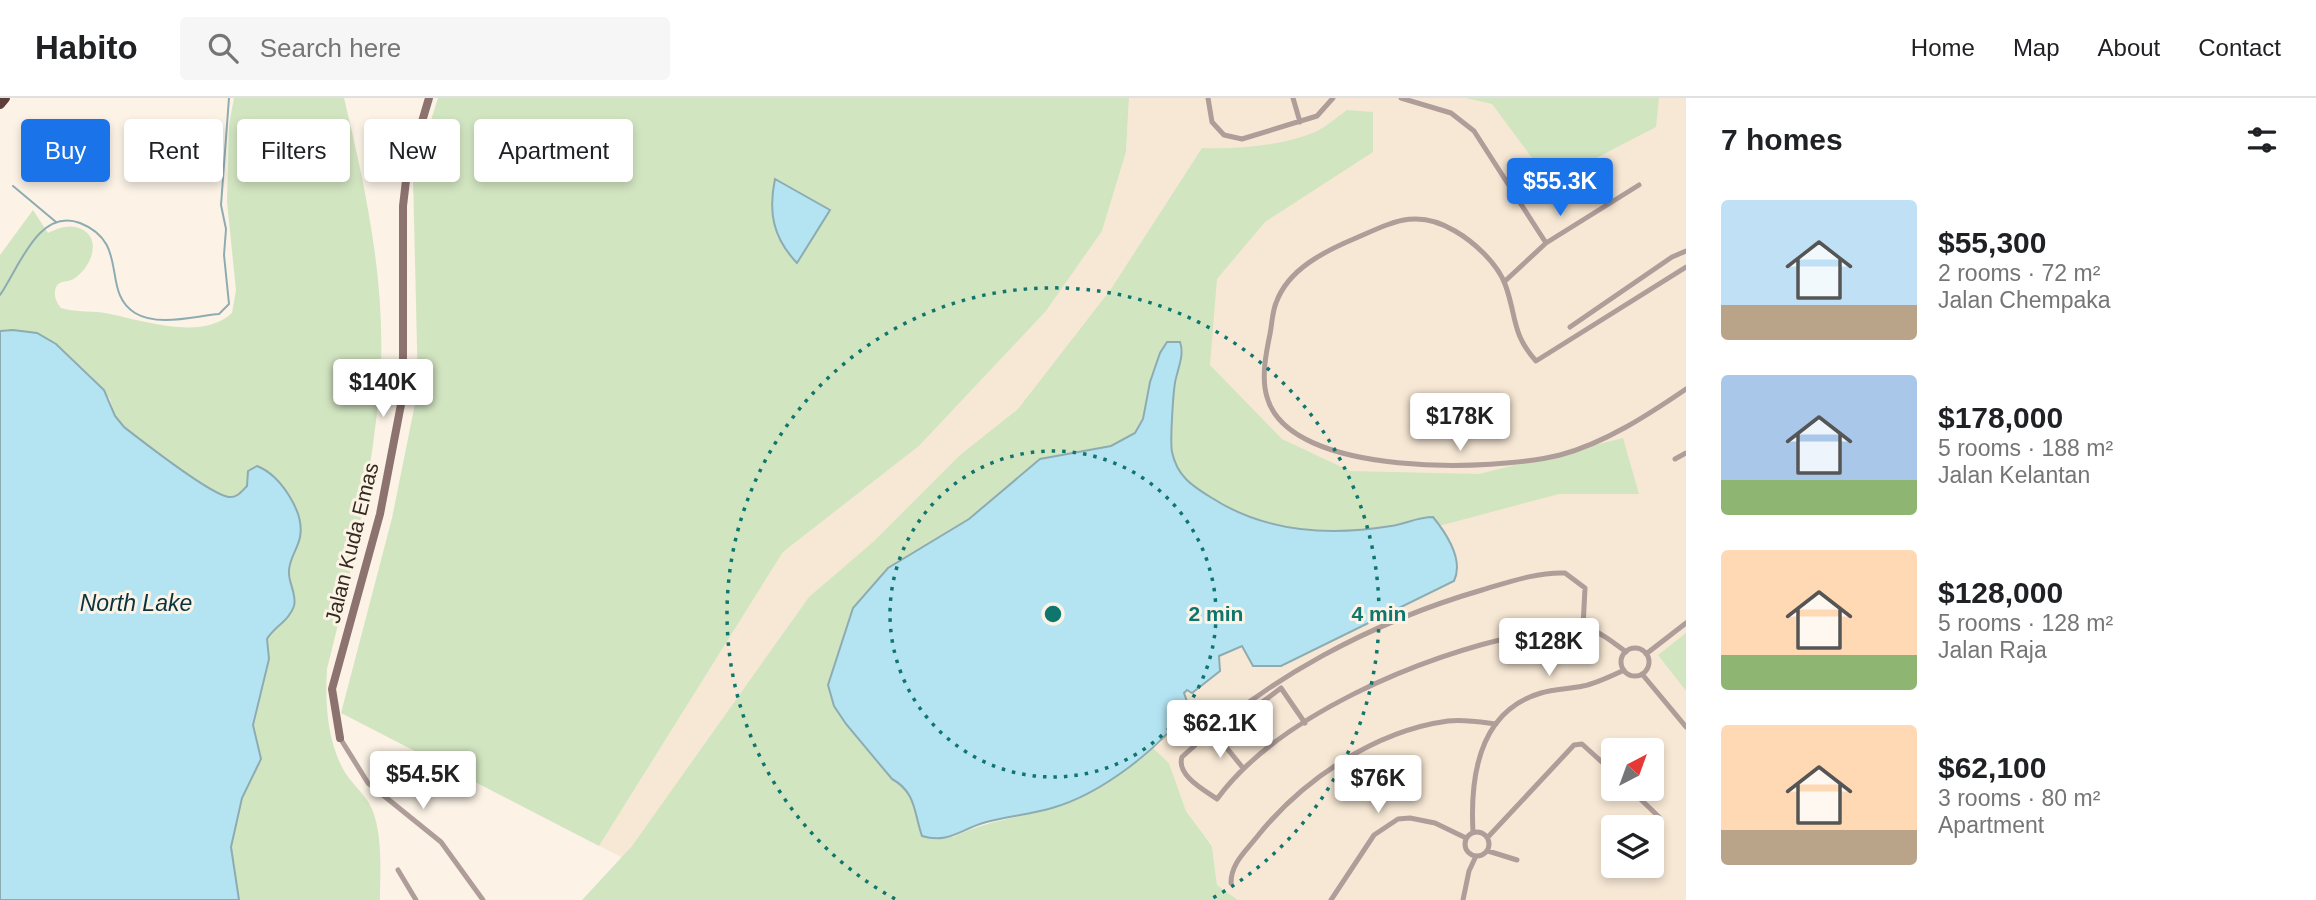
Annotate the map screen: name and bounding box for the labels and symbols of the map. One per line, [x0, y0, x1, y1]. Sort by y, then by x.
pin: $55.3K [1503, 158, 1617, 218]
pin: $140K [334, 360, 432, 419]
pin: $178K [1411, 394, 1509, 453]
street label: Jalan Kuda Emas [320, 460, 383, 626]
water label: North Lake [80, 590, 192, 616]
centre of rings [1041, 602, 1065, 626]
text: 2 min [1189, 602, 1243, 625]
text: 4 min [1352, 602, 1406, 625]
pin: $128K [1500, 618, 1598, 678]
pin: $62.1K [1163, 700, 1277, 760]
north arrow [1601, 738, 1664, 802]
pin: $54.5K [366, 752, 480, 811]
pin: $76K [1337, 756, 1419, 815]

